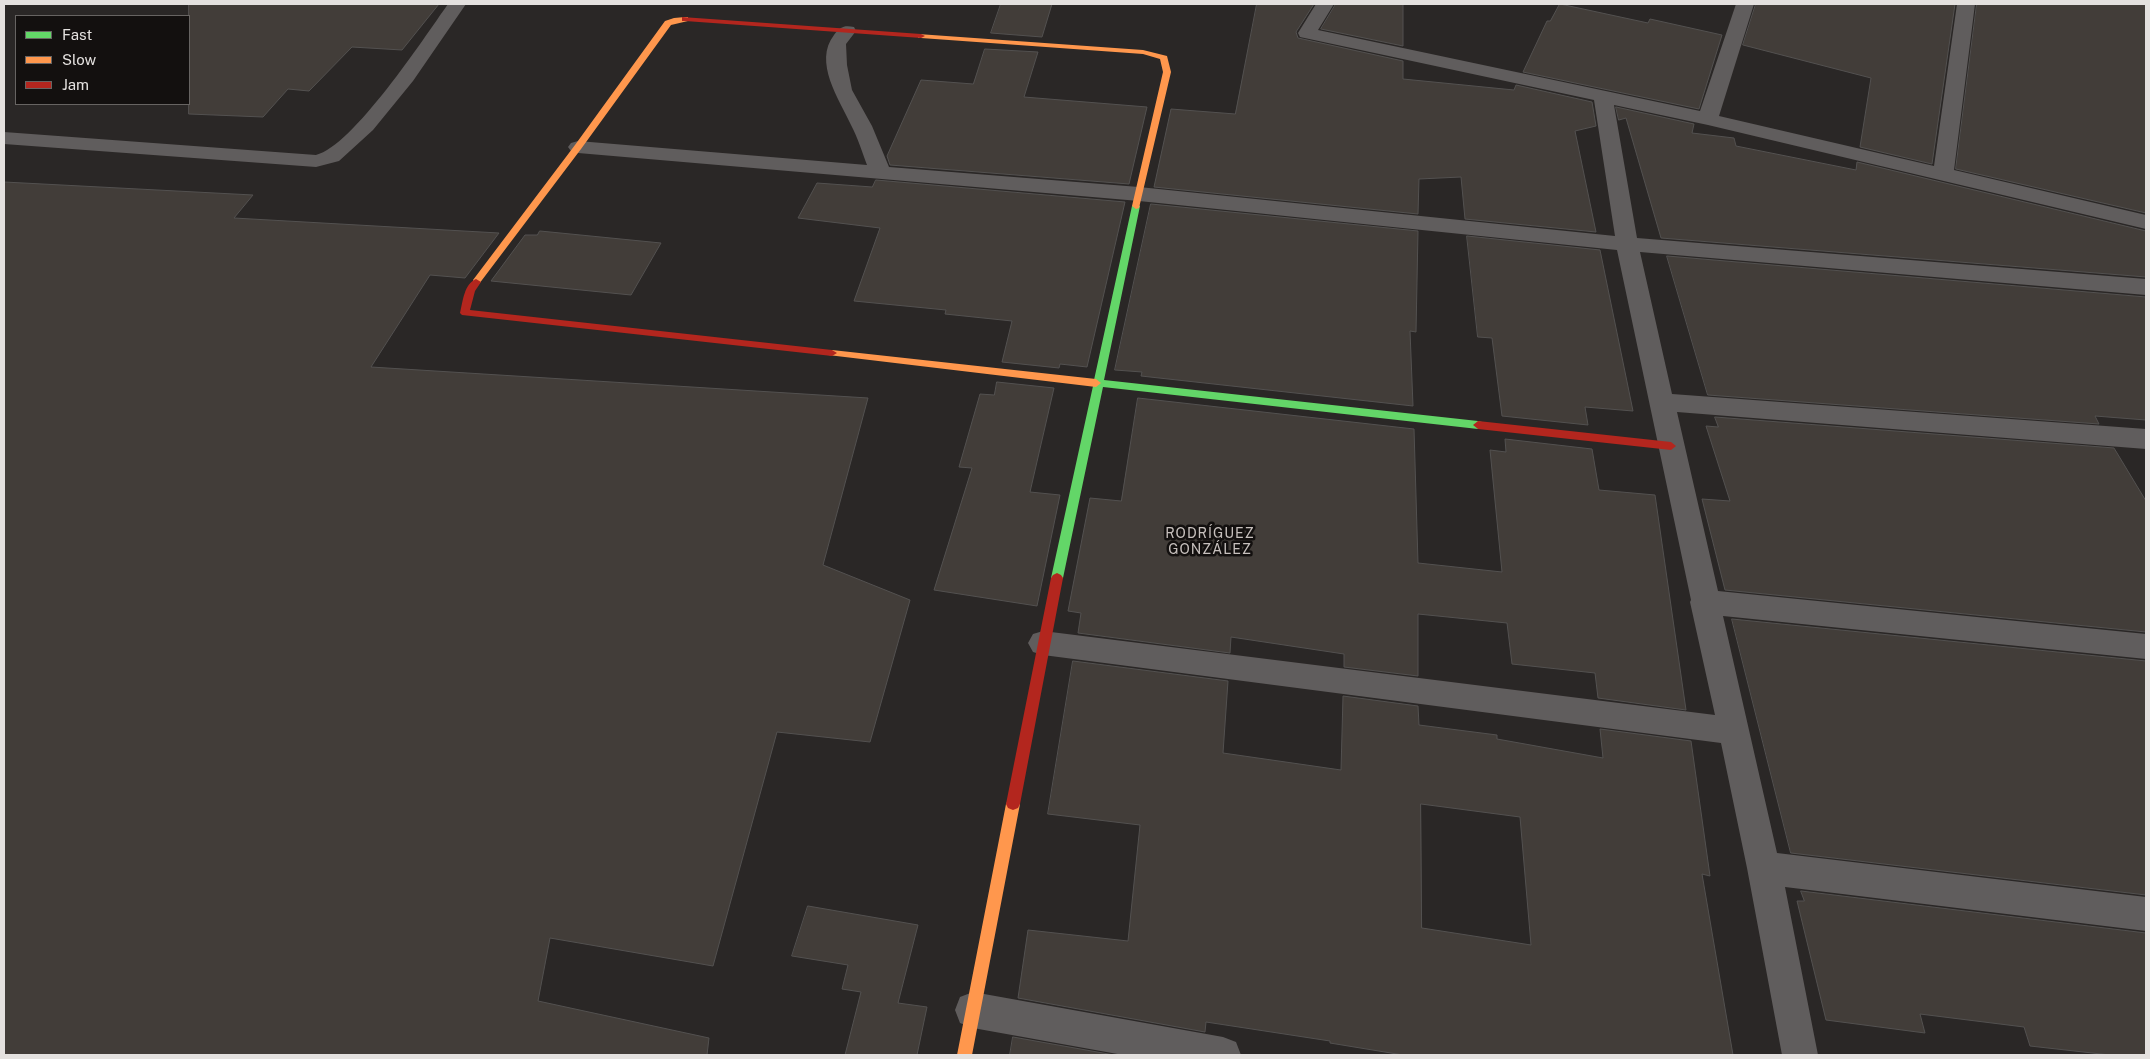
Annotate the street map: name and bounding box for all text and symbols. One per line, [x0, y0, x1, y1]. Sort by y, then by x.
legend [15, 15, 190, 105]
text: Fast [62, 26, 92, 43]
text: Slow [62, 51, 96, 68]
text: Jam [62, 76, 89, 93]
district label: RODRÍGUEZ GONZÁLEZ [1164, 526, 1256, 558]

